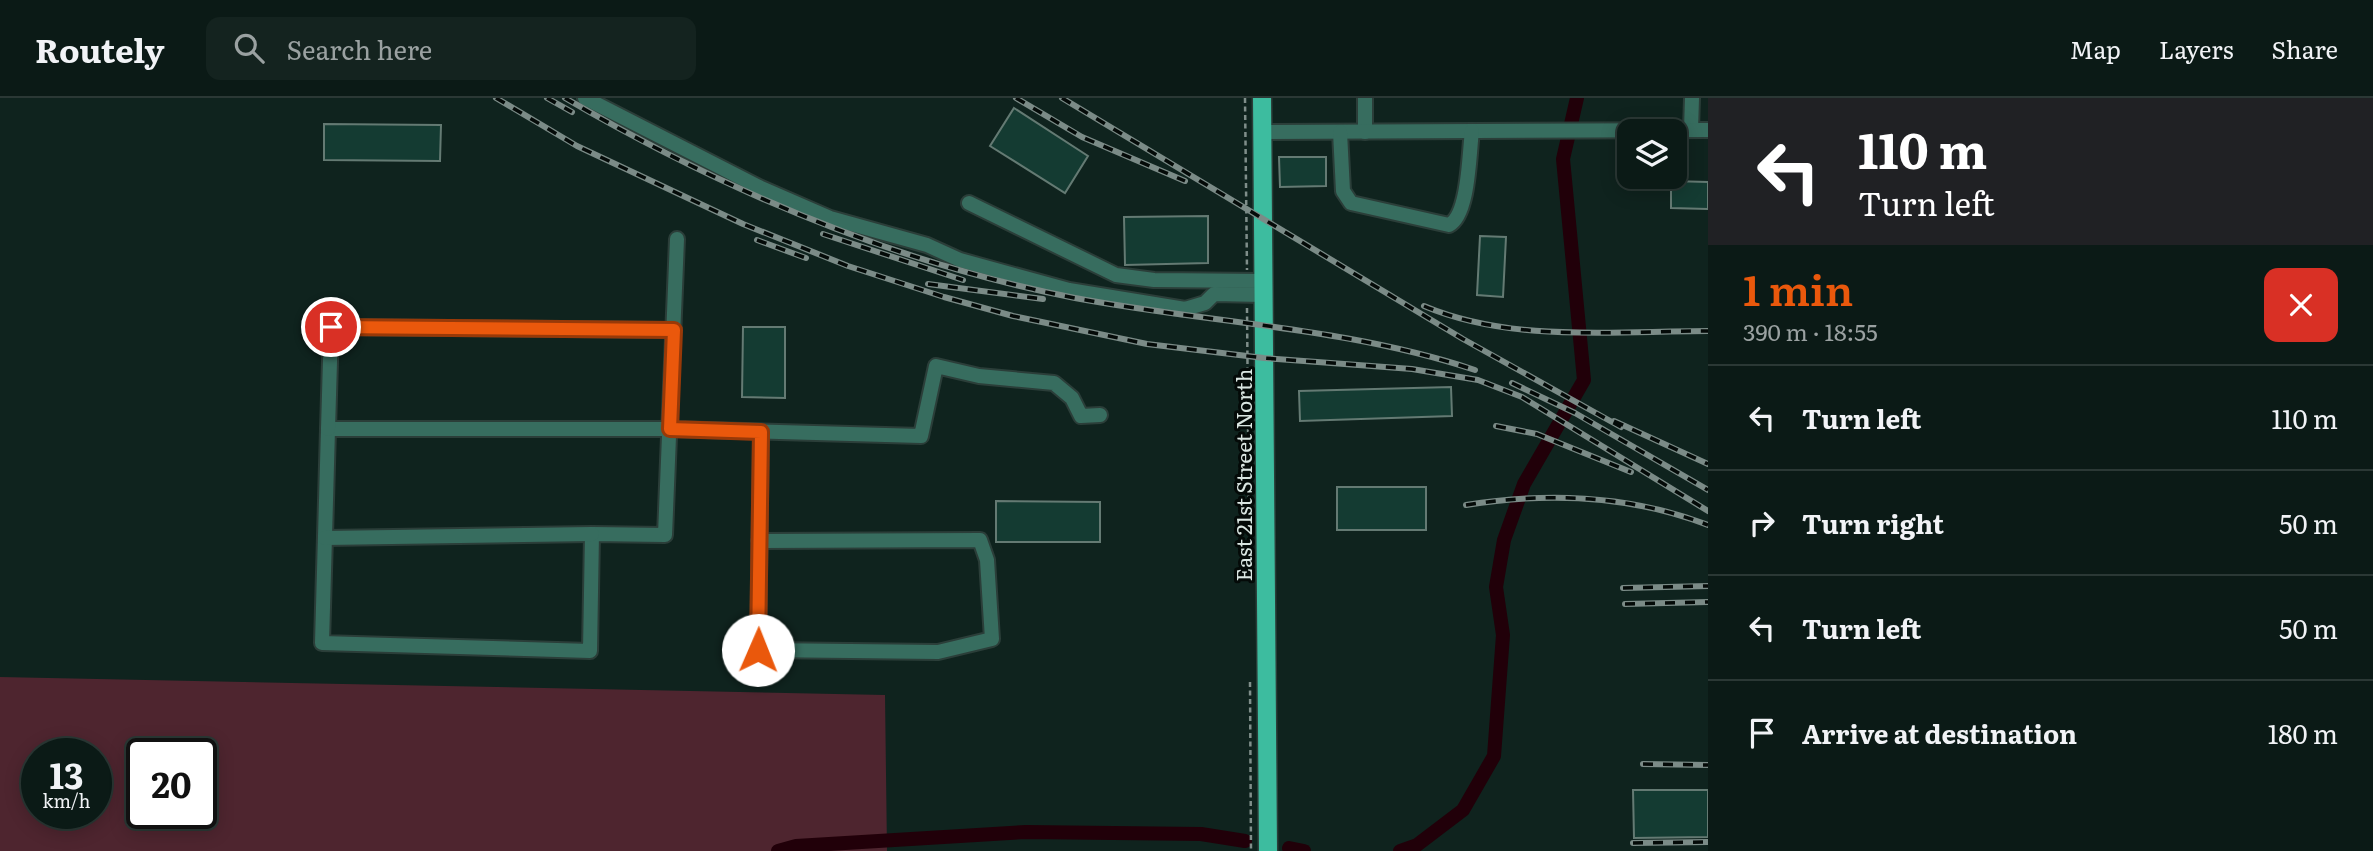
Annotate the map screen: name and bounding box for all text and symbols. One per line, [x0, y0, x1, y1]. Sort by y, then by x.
search box [206, 17, 696, 80]
text: Routely [35, 24, 164, 73]
icon: search [230, 29, 268, 67]
text: Search here [286, 29, 432, 68]
text: Map [2070, 31, 2121, 66]
text: Layers [2159, 31, 2233, 66]
text: Share [2271, 31, 2338, 66]
text: 110 m [1858, 111, 1987, 184]
map controls [1617, 119, 1687, 189]
button: layers [1617, 119, 1687, 189]
icon: left [1743, 126, 1834, 217]
text: Turn left [1858, 178, 1995, 226]
text: 1 min [1743, 257, 1853, 319]
button: close [2264, 268, 2338, 342]
pin [301, 297, 361, 357]
icon: arrive [312, 308, 350, 346]
text: 390 m · 18:55 [1743, 314, 1878, 348]
street label: East 21st Street North [1227, 369, 1258, 581]
text: Turn left [1802, 398, 1921, 437]
text: 110 m [2271, 398, 2338, 437]
icon: left [1743, 399, 1781, 437]
text: Turn right [1802, 503, 1944, 542]
text: 50 m [2279, 503, 2338, 542]
icon: right [1743, 504, 1781, 542]
text: Turn left [1802, 608, 1921, 647]
text: 50 m [2279, 608, 2338, 647]
icon: left [1743, 609, 1781, 647]
position arrow [721, 613, 795, 687]
text: Arrive at destination [1802, 713, 2077, 752]
text: 180 m [2268, 713, 2338, 752]
icon: arrive [1743, 714, 1781, 752]
speed limit sign: 20 [126, 738, 217, 829]
text: 13 [49, 748, 84, 800]
text: km/h [43, 787, 90, 814]

